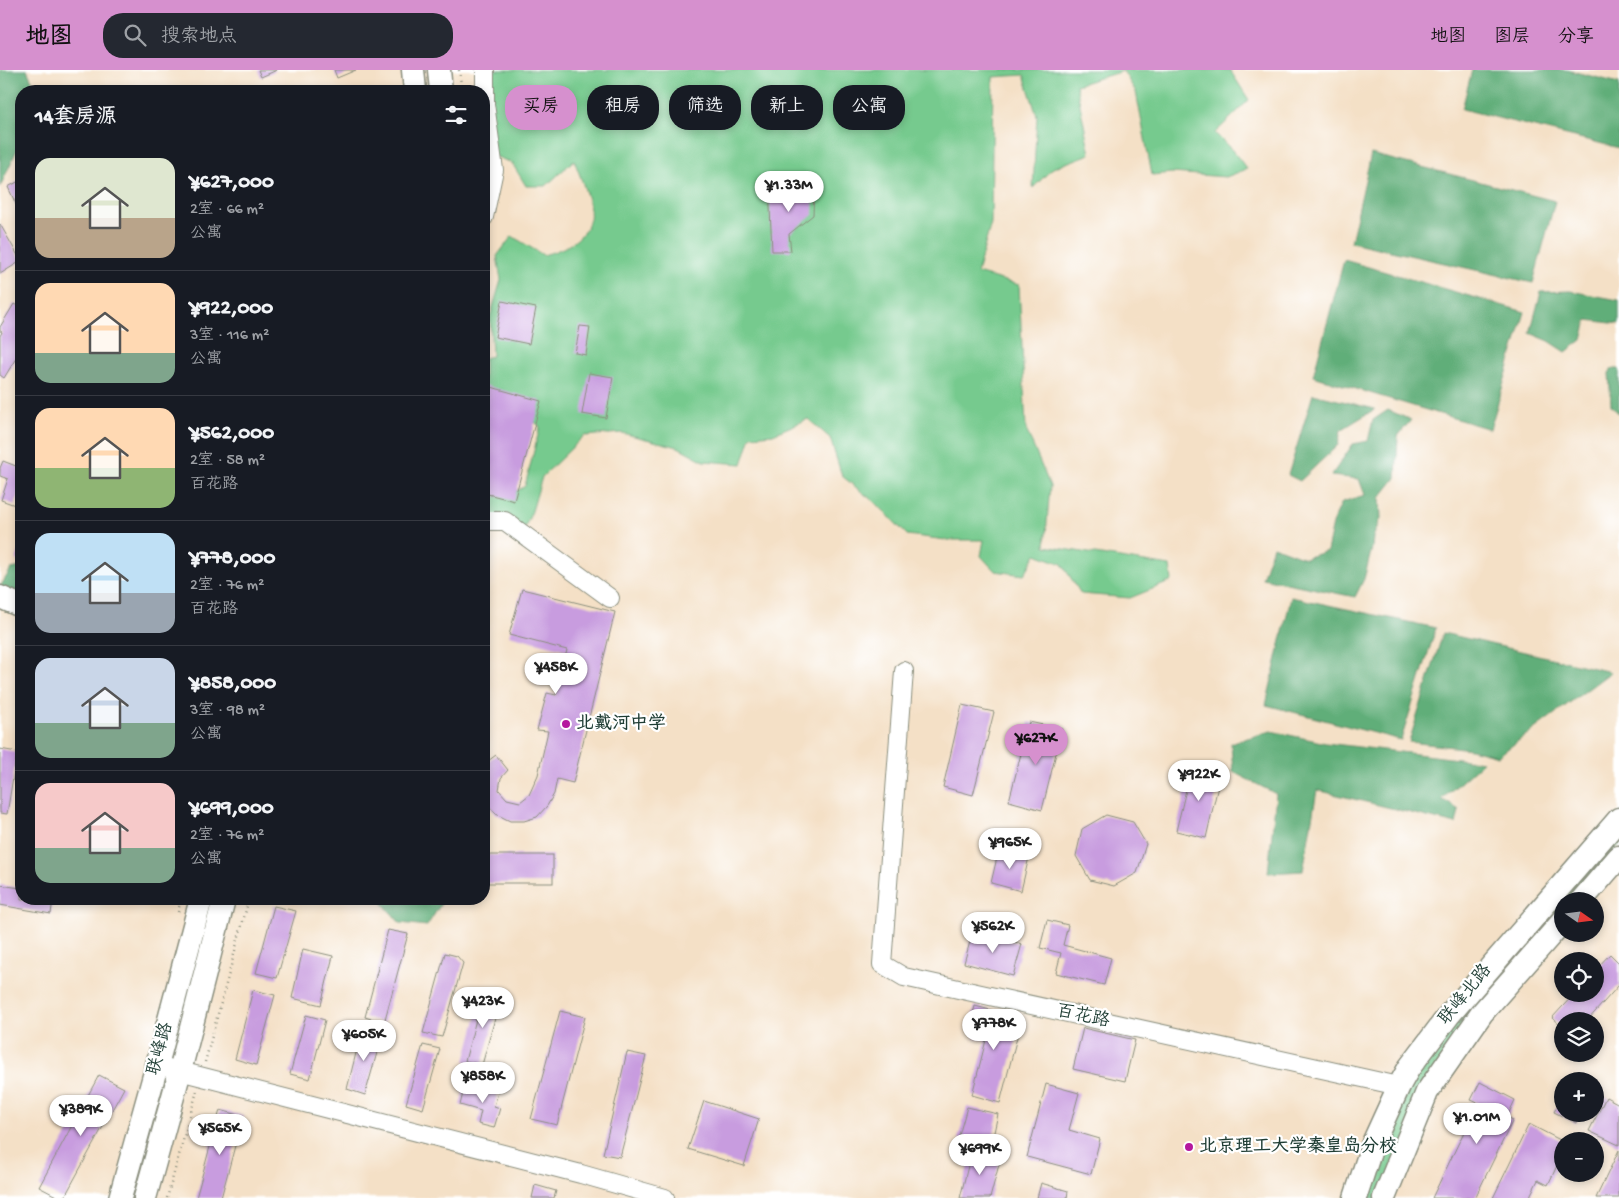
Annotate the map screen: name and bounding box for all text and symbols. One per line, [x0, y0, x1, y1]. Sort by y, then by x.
search box [103, 13, 453, 58]
icon: search [121, 21, 149, 49]
text: 地图 [25, 24, 73, 53]
text: 搜索地点 [161, 26, 237, 49]
text: 地图 [1430, 27, 1466, 48]
text: 图层 [1494, 27, 1530, 48]
text: 分享 [1558, 27, 1594, 48]
chip: 买房 [505, 85, 577, 130]
chip: 租房 [587, 85, 659, 130]
chip: 筛选 [669, 85, 741, 130]
chip: 新上 [751, 85, 823, 130]
chip: 公寓 [833, 85, 905, 130]
icon: filters [442, 101, 470, 129]
text: 14套房源 [35, 106, 116, 131]
pin: ¥1.33M [748, 170, 830, 213]
text: ¥627,000 [190, 171, 274, 196]
text: ¥1.33M [766, 177, 812, 196]
icon: home [75, 178, 135, 238]
text: 2室 · 66 m² [190, 201, 264, 220]
text: 公寓 [190, 225, 222, 244]
text: ¥922,000 [190, 297, 273, 322]
icon: home [75, 303, 135, 363]
text: 3室 · 116 m² [190, 327, 269, 346]
text: 公寓 [190, 351, 222, 370]
text: ¥562,000 [190, 422, 274, 447]
icon: home [75, 428, 135, 488]
text: 2室 · 58 m² [190, 452, 265, 471]
text: 百花路 [190, 476, 238, 495]
text: ¥778,000 [190, 547, 275, 572]
icon: home [75, 553, 135, 613]
text: 2室 · 76 m² [190, 577, 264, 596]
text: 百花路 [190, 601, 238, 620]
pin: ¥458K [521, 652, 591, 695]
text: ¥458K [536, 659, 576, 678]
text: ¥858,000 [190, 672, 276, 697]
icon: home [75, 678, 135, 738]
text: 3室 · 98 m² [190, 702, 265, 721]
place label: 北戴河中学 [576, 713, 666, 735]
marker: 北戴河中学 [560, 718, 572, 730]
pin: ¥627K [1001, 724, 1071, 766]
text: 公寓 [190, 726, 222, 745]
text: ¥627K [1016, 730, 1056, 749]
pin: ¥922K [1164, 760, 1234, 802]
text: ¥922K [1179, 766, 1219, 785]
text: ¥699,000 [190, 797, 274, 822]
icon: home [75, 803, 135, 863]
text: 2室 · 76 m² [190, 827, 264, 846]
pin: ¥965K [975, 828, 1045, 870]
text: ¥965K [990, 834, 1030, 853]
text: 公寓 [190, 851, 222, 870]
north arrow [1554, 892, 1604, 942]
map controls [1554, 892, 1604, 1182]
pin: ¥562K [958, 912, 1028, 954]
text: ¥562K [973, 918, 1013, 937]
button: locate [1554, 952, 1604, 1002]
street label: 联峰北路 [1434, 960, 1497, 1030]
pin: ¥423K [448, 986, 518, 1029]
text: ¥423K [463, 993, 503, 1012]
street label: 百花路 [1054, 1000, 1112, 1033]
pin: ¥778K [959, 1008, 1029, 1051]
button: layers [1554, 1012, 1604, 1062]
text: ¥778K [973, 1015, 1015, 1034]
street label: 联峰路 [143, 1020, 178, 1078]
pin: ¥605K [329, 1020, 399, 1062]
text: ¥605K [343, 1026, 385, 1045]
pin: ¥858K [448, 1062, 518, 1104]
text: ¥858K [462, 1068, 504, 1087]
button: + [1554, 1072, 1604, 1122]
pin: ¥389K [46, 1094, 116, 1137]
text: ¥389K [60, 1101, 102, 1120]
pin: ¥1.01M [1436, 1102, 1518, 1145]
text: ¥1.01M [1454, 1109, 1500, 1128]
pin: ¥565K [185, 1114, 255, 1156]
text: ¥565K [199, 1120, 241, 1139]
button: − [1554, 1132, 1604, 1182]
pin: ¥699K [945, 1134, 1015, 1176]
place label: 北京理工大学秦皇岛分校 [1199, 1135, 1397, 1158]
text: ¥699K [960, 1140, 1000, 1159]
marker: 北京理工大学秦皇岛分校 [1183, 1141, 1195, 1153]

